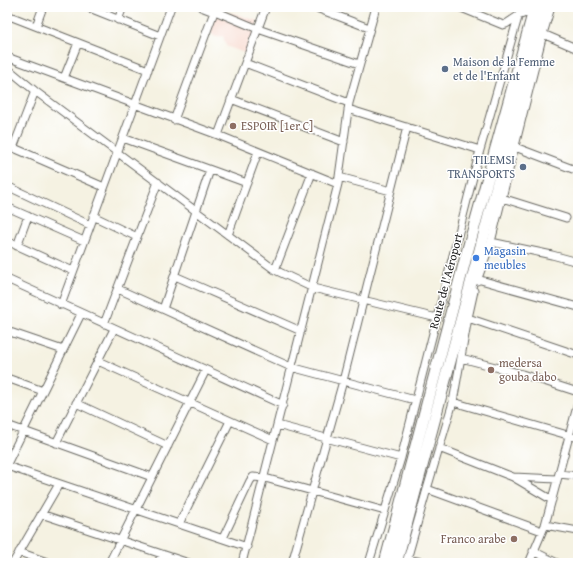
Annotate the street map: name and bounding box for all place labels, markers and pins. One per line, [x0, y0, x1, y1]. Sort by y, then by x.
place label: Maison de la Femme et de l'Enfant [453, 53, 555, 84]
marker: Maison de la Femme et de l'Enfant [440, 64, 450, 74]
place label: ESPOIR [1er C] [241, 117, 313, 134]
marker: ESPOIR [1er C] [228, 121, 238, 131]
place label: TILEMSI TRANSPORTS [447, 151, 515, 182]
marker: TILEMSI TRANSPORTS [518, 162, 528, 172]
place label: Magasin meubles [484, 242, 526, 273]
marker: Magasin meubles [471, 253, 481, 263]
place label: medersa gouba dabo [499, 354, 557, 385]
marker: medersa gouba dabo [486, 365, 496, 375]
place label: Franco arabe [441, 530, 506, 547]
marker: Franco arabe [509, 534, 519, 544]

